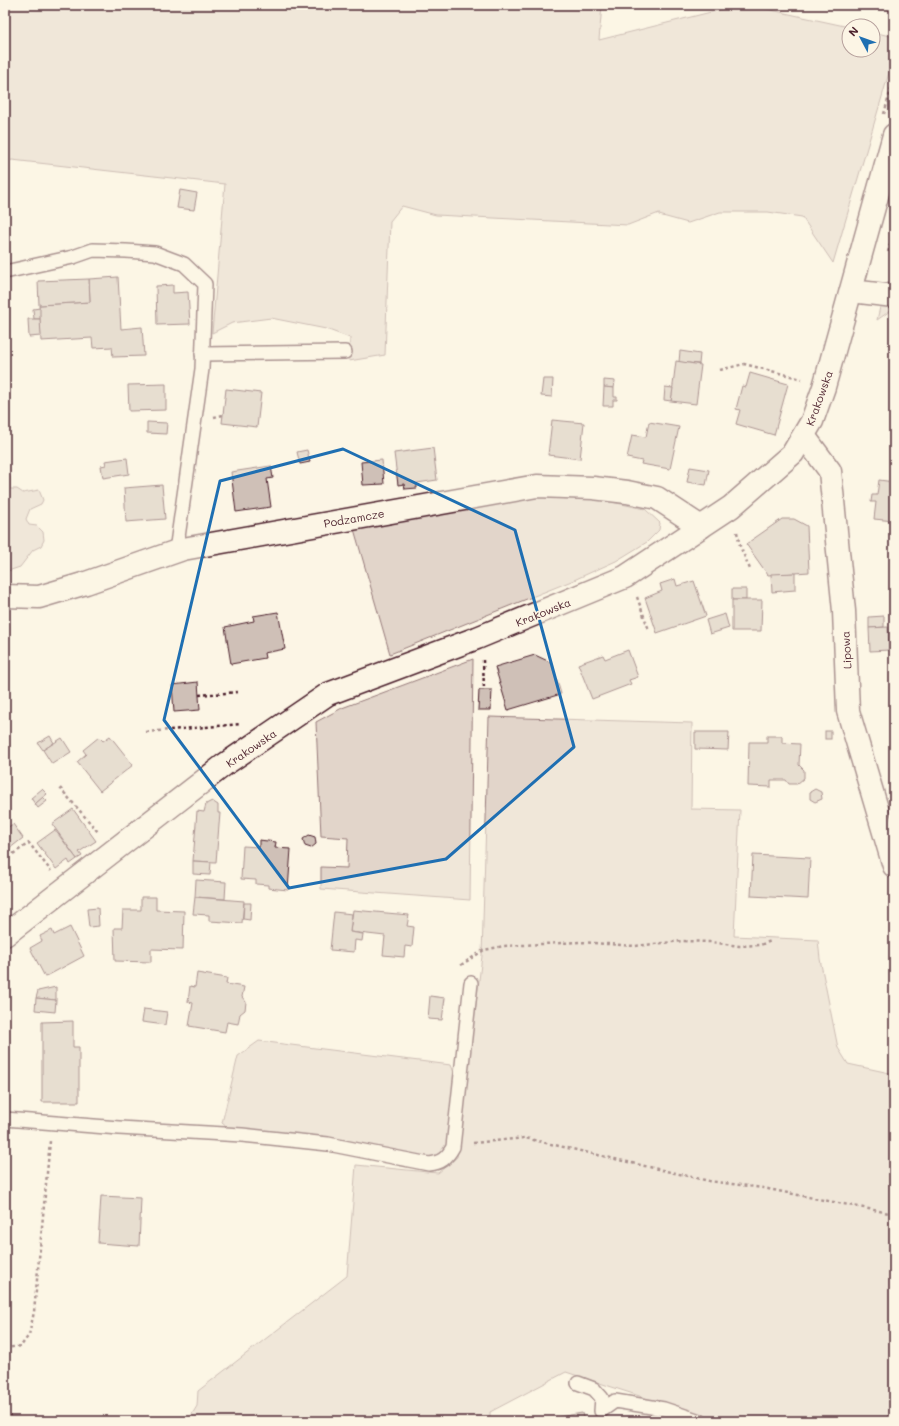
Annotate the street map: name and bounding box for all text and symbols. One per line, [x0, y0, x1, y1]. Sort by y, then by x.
north arrow [841, 18, 881, 58]
text: N [845, 23, 861, 39]
street label: Krakowska [802, 368, 836, 428]
street label: Podzamcze [322, 505, 386, 531]
street label: Krakowska [513, 594, 573, 630]
street label: Lipowa [838, 631, 854, 669]
street label: Krakowska [223, 725, 279, 770]

